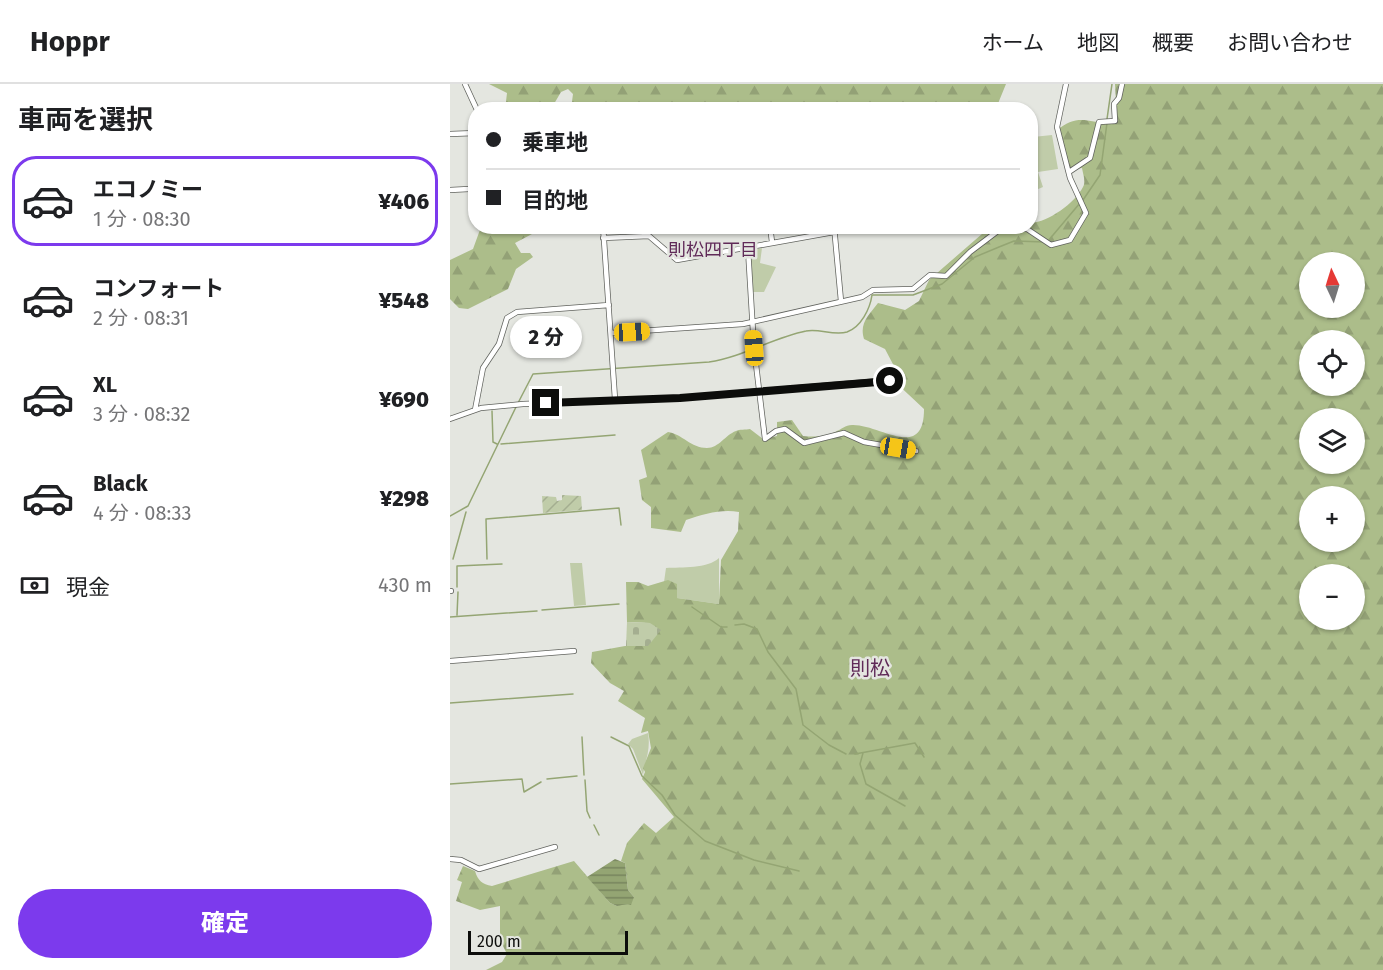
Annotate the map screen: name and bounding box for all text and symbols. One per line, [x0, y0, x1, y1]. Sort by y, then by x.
text: Hoppr [30, 25, 110, 58]
text: ホーム [982, 30, 1044, 56]
text: 地図 [1077, 30, 1119, 56]
text: 概要 [1152, 30, 1194, 56]
text: お問い合わせ [1227, 30, 1353, 56]
text: 車両を選択 [18, 104, 153, 136]
text: 乗車地 [522, 129, 588, 156]
icon: car [21, 174, 75, 228]
text: エコノミー [93, 176, 203, 203]
text: 目的地 [522, 187, 588, 214]
text: ¥406 [378, 188, 429, 215]
text: 1 分 · 08:30 [93, 207, 191, 231]
district label: 則松四丁目 [668, 239, 758, 261]
north arrow [1299, 252, 1365, 318]
map controls [1299, 252, 1365, 630]
icon: car [21, 273, 75, 327]
text: コンフォート [93, 275, 224, 302]
text: ¥548 [379, 287, 429, 314]
text: 2 分 · 08:31 [93, 306, 189, 330]
callout: 2 分 [510, 316, 582, 358]
car [614, 322, 650, 342]
text: 2 分 [528, 325, 564, 349]
car [744, 329, 764, 367]
button: locate [1299, 330, 1365, 396]
route start [876, 367, 903, 394]
text: XL [93, 371, 117, 398]
icon: car [21, 372, 75, 426]
text: ¥690 [379, 386, 429, 413]
route end [532, 389, 559, 416]
text: 3 分 · 08:32 [93, 402, 191, 426]
button: layers [1299, 408, 1365, 474]
car [879, 436, 917, 460]
text: Black [93, 470, 148, 497]
icon: car [21, 471, 75, 525]
text: ¥298 [380, 485, 429, 512]
button: + [1299, 486, 1365, 552]
text: 4 分 · 08:33 [93, 501, 191, 525]
button: − [1299, 564, 1365, 630]
icon: cash [18, 569, 51, 602]
text: 430 m [378, 573, 432, 597]
text: 現金 [66, 574, 110, 601]
district label: 則松 [850, 656, 890, 680]
button: 確定 [18, 889, 432, 958]
scale bar [468, 928, 628, 956]
text: 200 m [477, 932, 521, 951]

